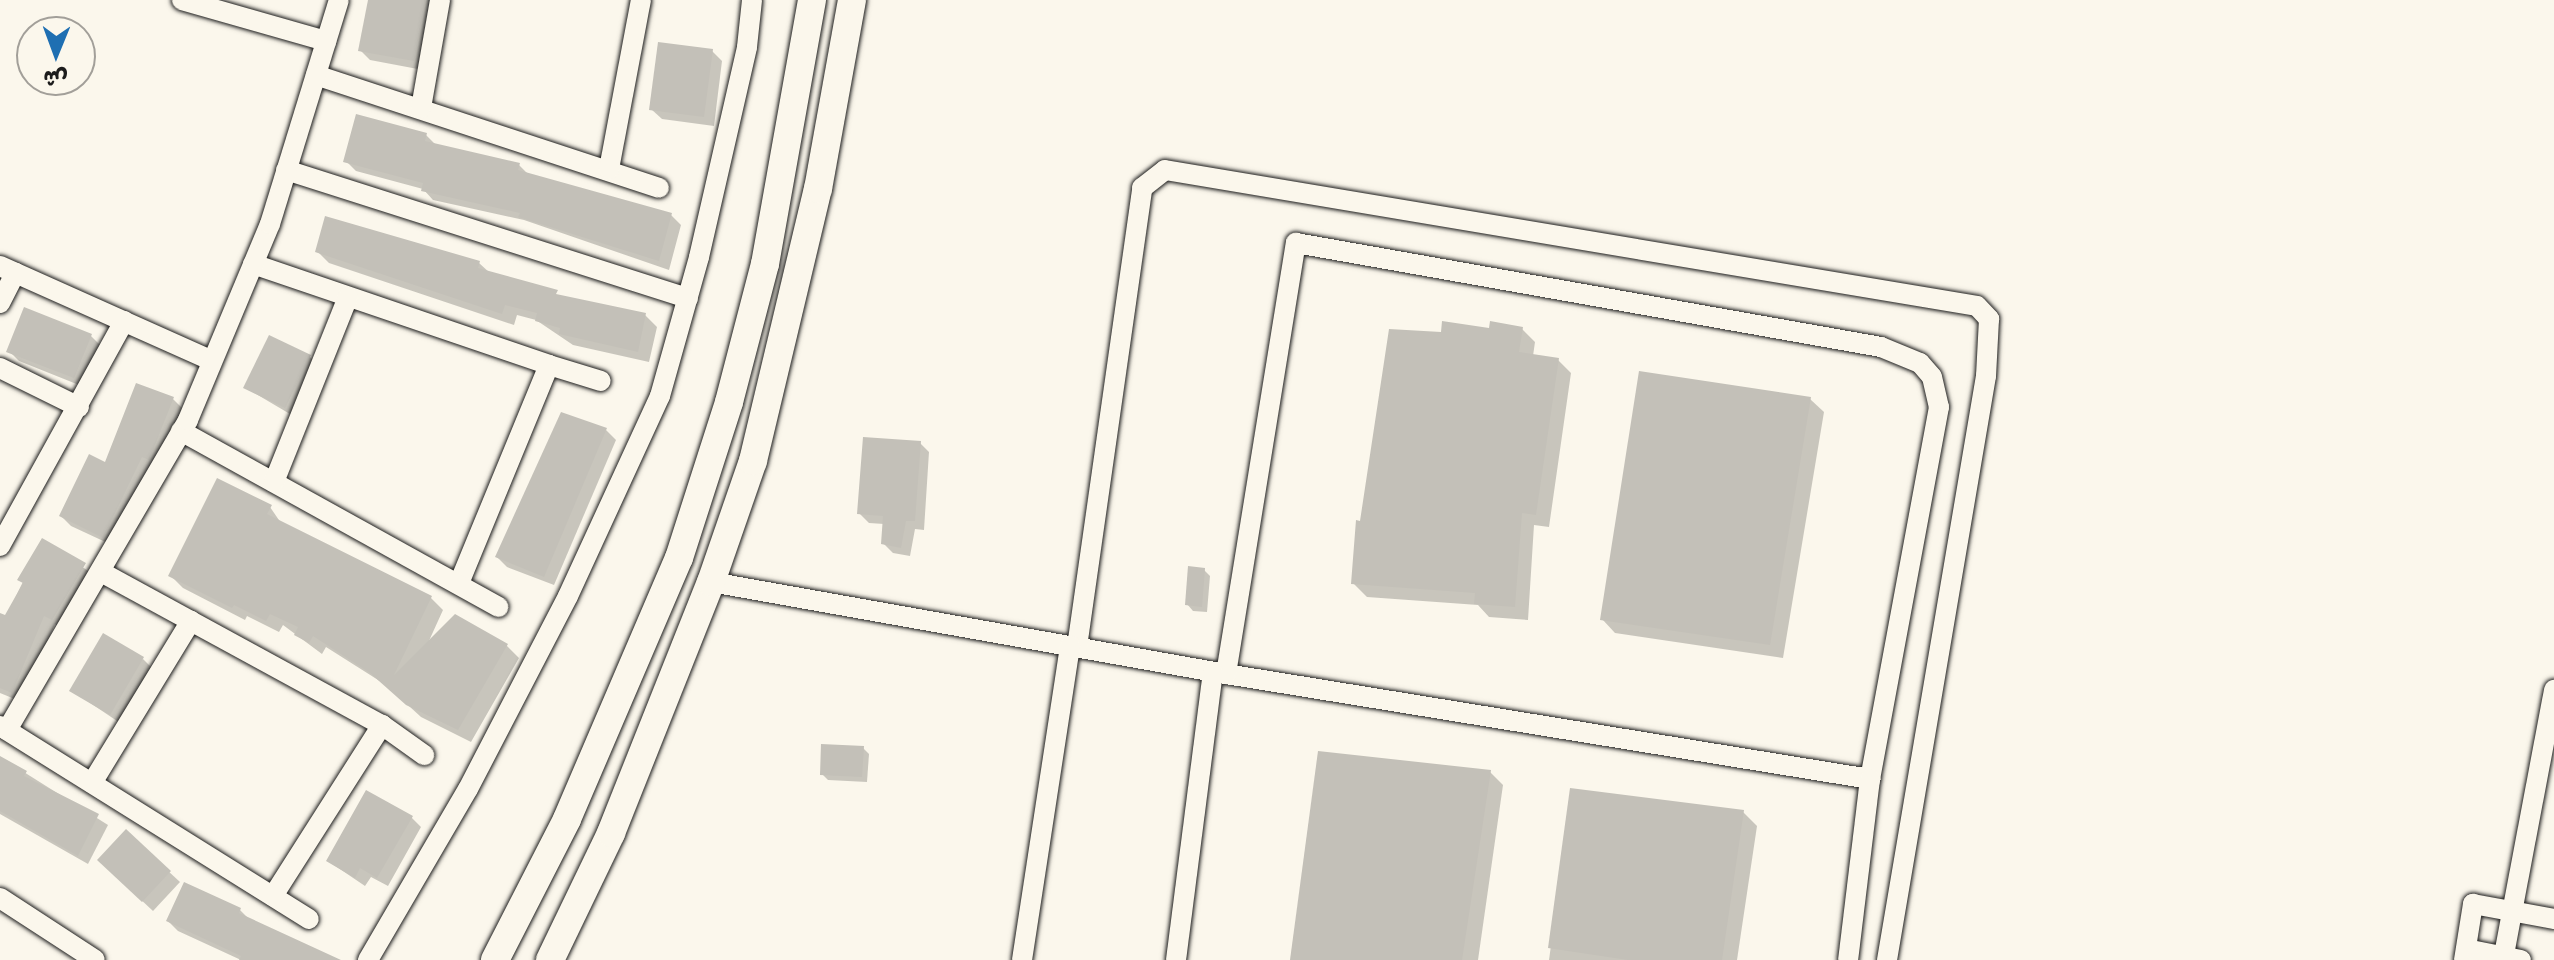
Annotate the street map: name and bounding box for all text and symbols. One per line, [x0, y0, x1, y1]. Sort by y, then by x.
north arrow [16, 16, 96, 96]
text: ش [43, 65, 68, 91]

